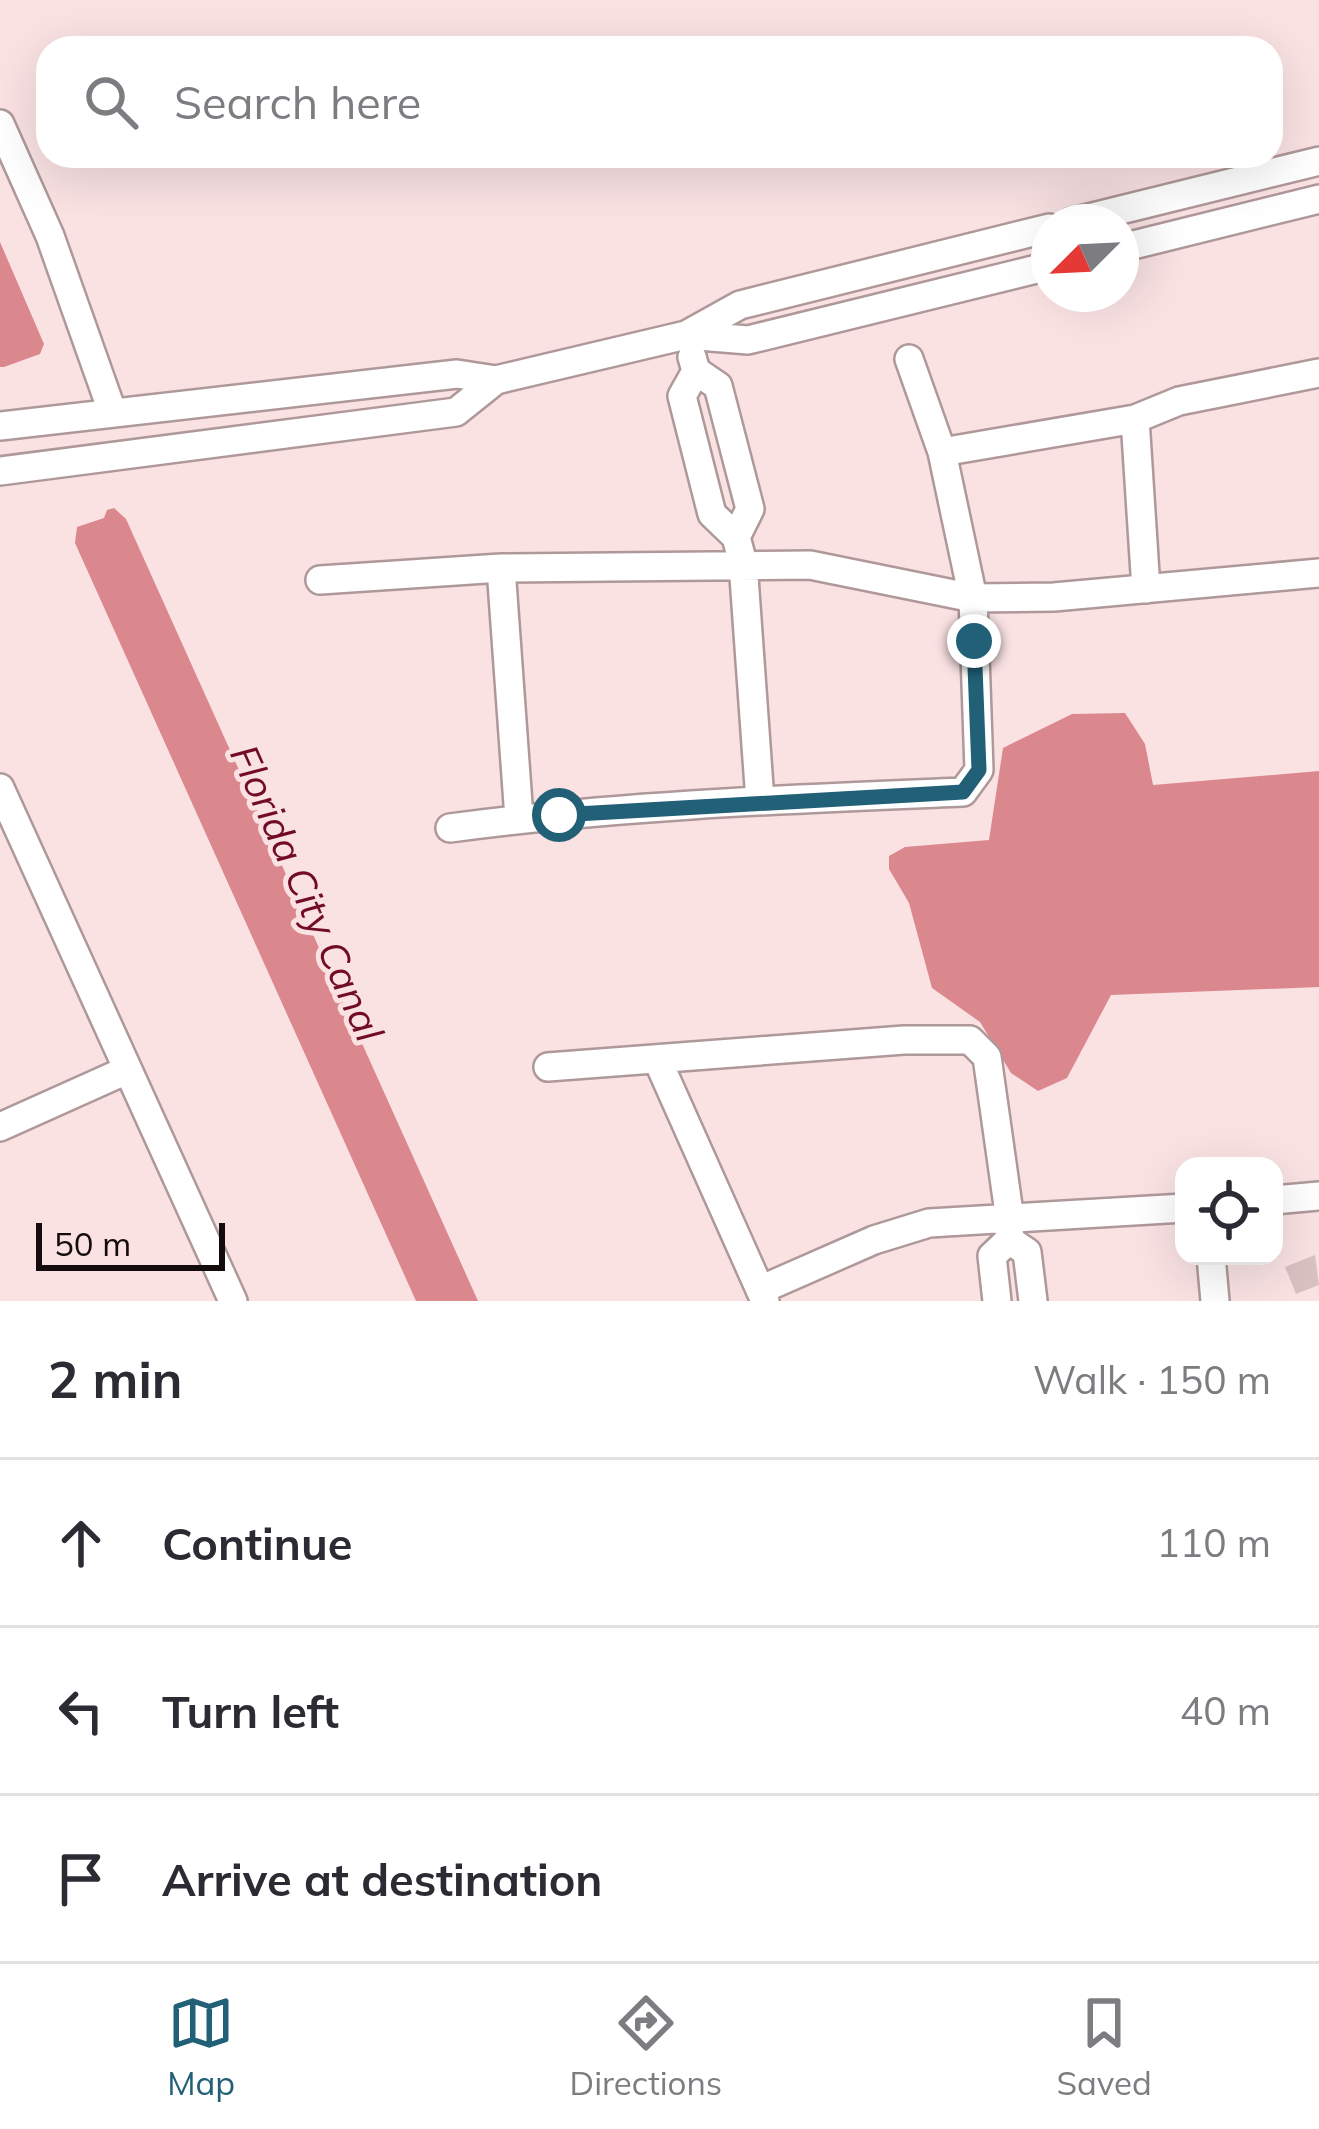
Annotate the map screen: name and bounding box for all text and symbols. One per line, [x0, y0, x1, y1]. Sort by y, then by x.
search box [36, 36, 1283, 168]
icon: search [78, 69, 144, 135]
text: Search here [174, 74, 421, 130]
north arrow [1031, 204, 1139, 312]
route end [947, 614, 1001, 668]
water label: Florida City Canal [220, 737, 395, 1049]
route start [532, 788, 586, 842]
map controls [1175, 1157, 1283, 1265]
button: locate [1175, 1157, 1283, 1265]
scale bar [36, 1217, 225, 1270]
text: 50 m [54, 1223, 131, 1264]
text: 2 min [48, 1347, 183, 1411]
text: Walk · 150 m [1033, 1355, 1271, 1404]
icon: ahead [48, 1510, 114, 1576]
text: Continue [162, 1515, 352, 1571]
text: 110 m [1156, 1518, 1271, 1567]
icon: left [48, 1678, 114, 1744]
text: Turn left [162, 1683, 339, 1739]
text: 40 m [1180, 1686, 1271, 1735]
icon: arrive [48, 1846, 114, 1912]
text: Arrive at destination [162, 1851, 602, 1907]
tab: Map [167, 1990, 235, 2103]
tab: Directions [570, 1990, 722, 2103]
tab: Saved [1057, 1990, 1152, 2103]

